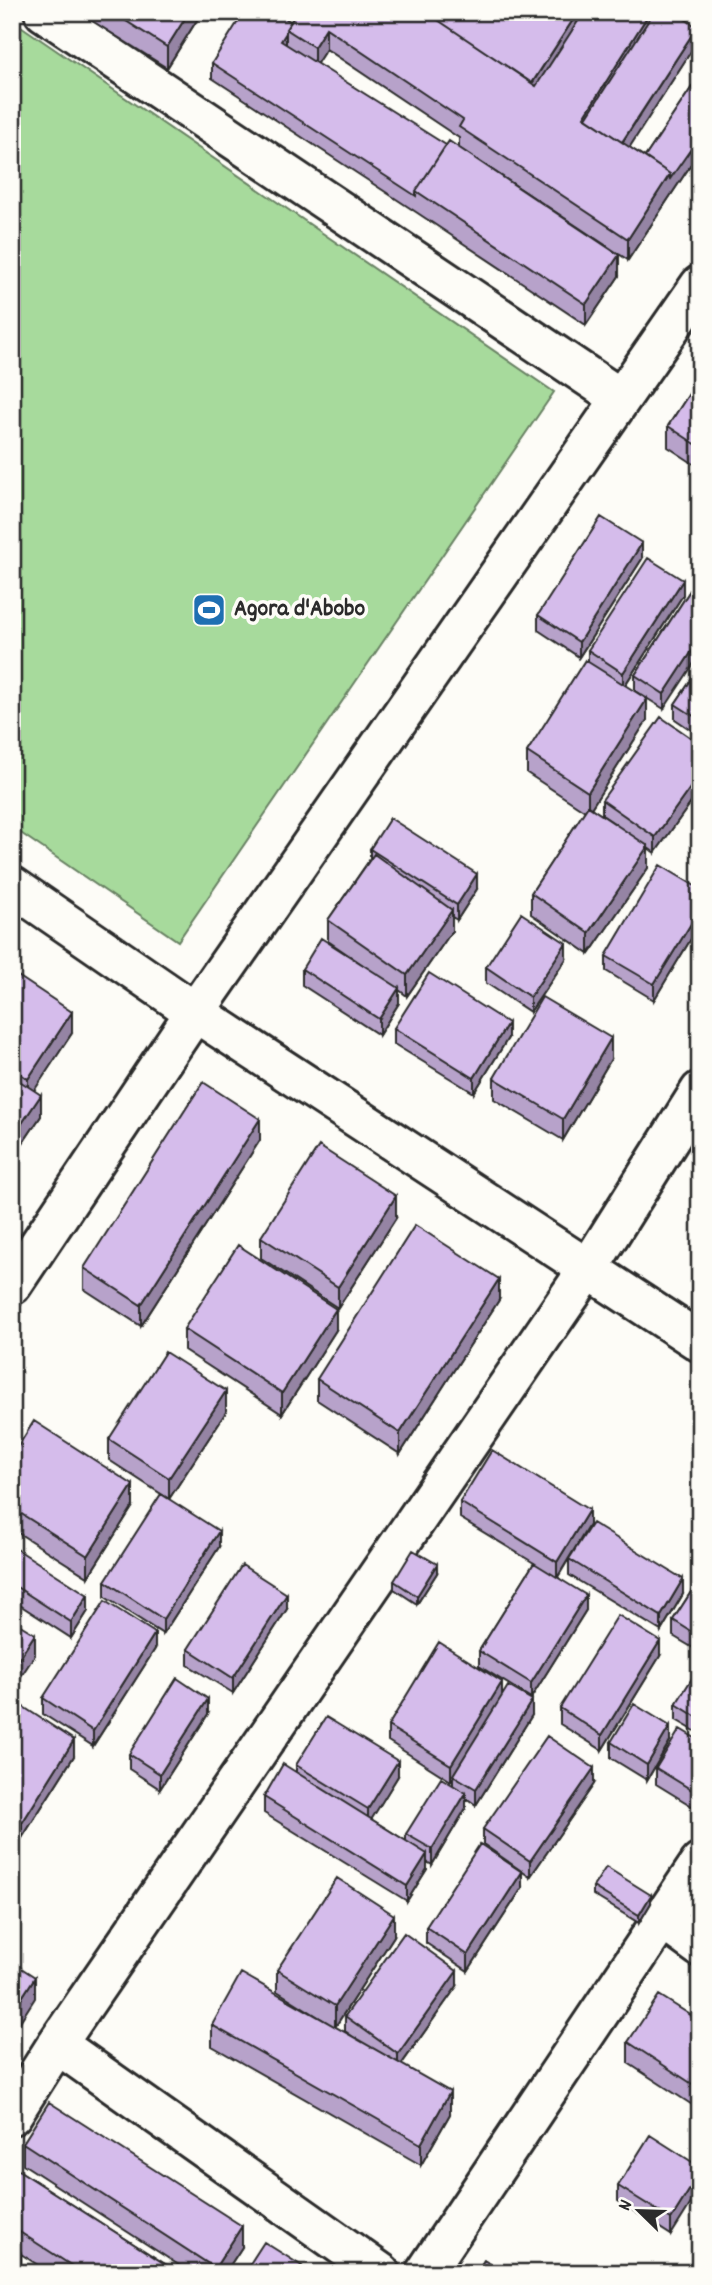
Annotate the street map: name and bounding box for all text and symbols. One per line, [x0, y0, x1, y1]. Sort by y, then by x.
sports icon: Agora d'Abobo [190, 591, 228, 629]
place label: Agora d'Abobo [234, 593, 366, 627]
north arrow [604, 2176, 674, 2246]
text: N [612, 2196, 641, 2215]

